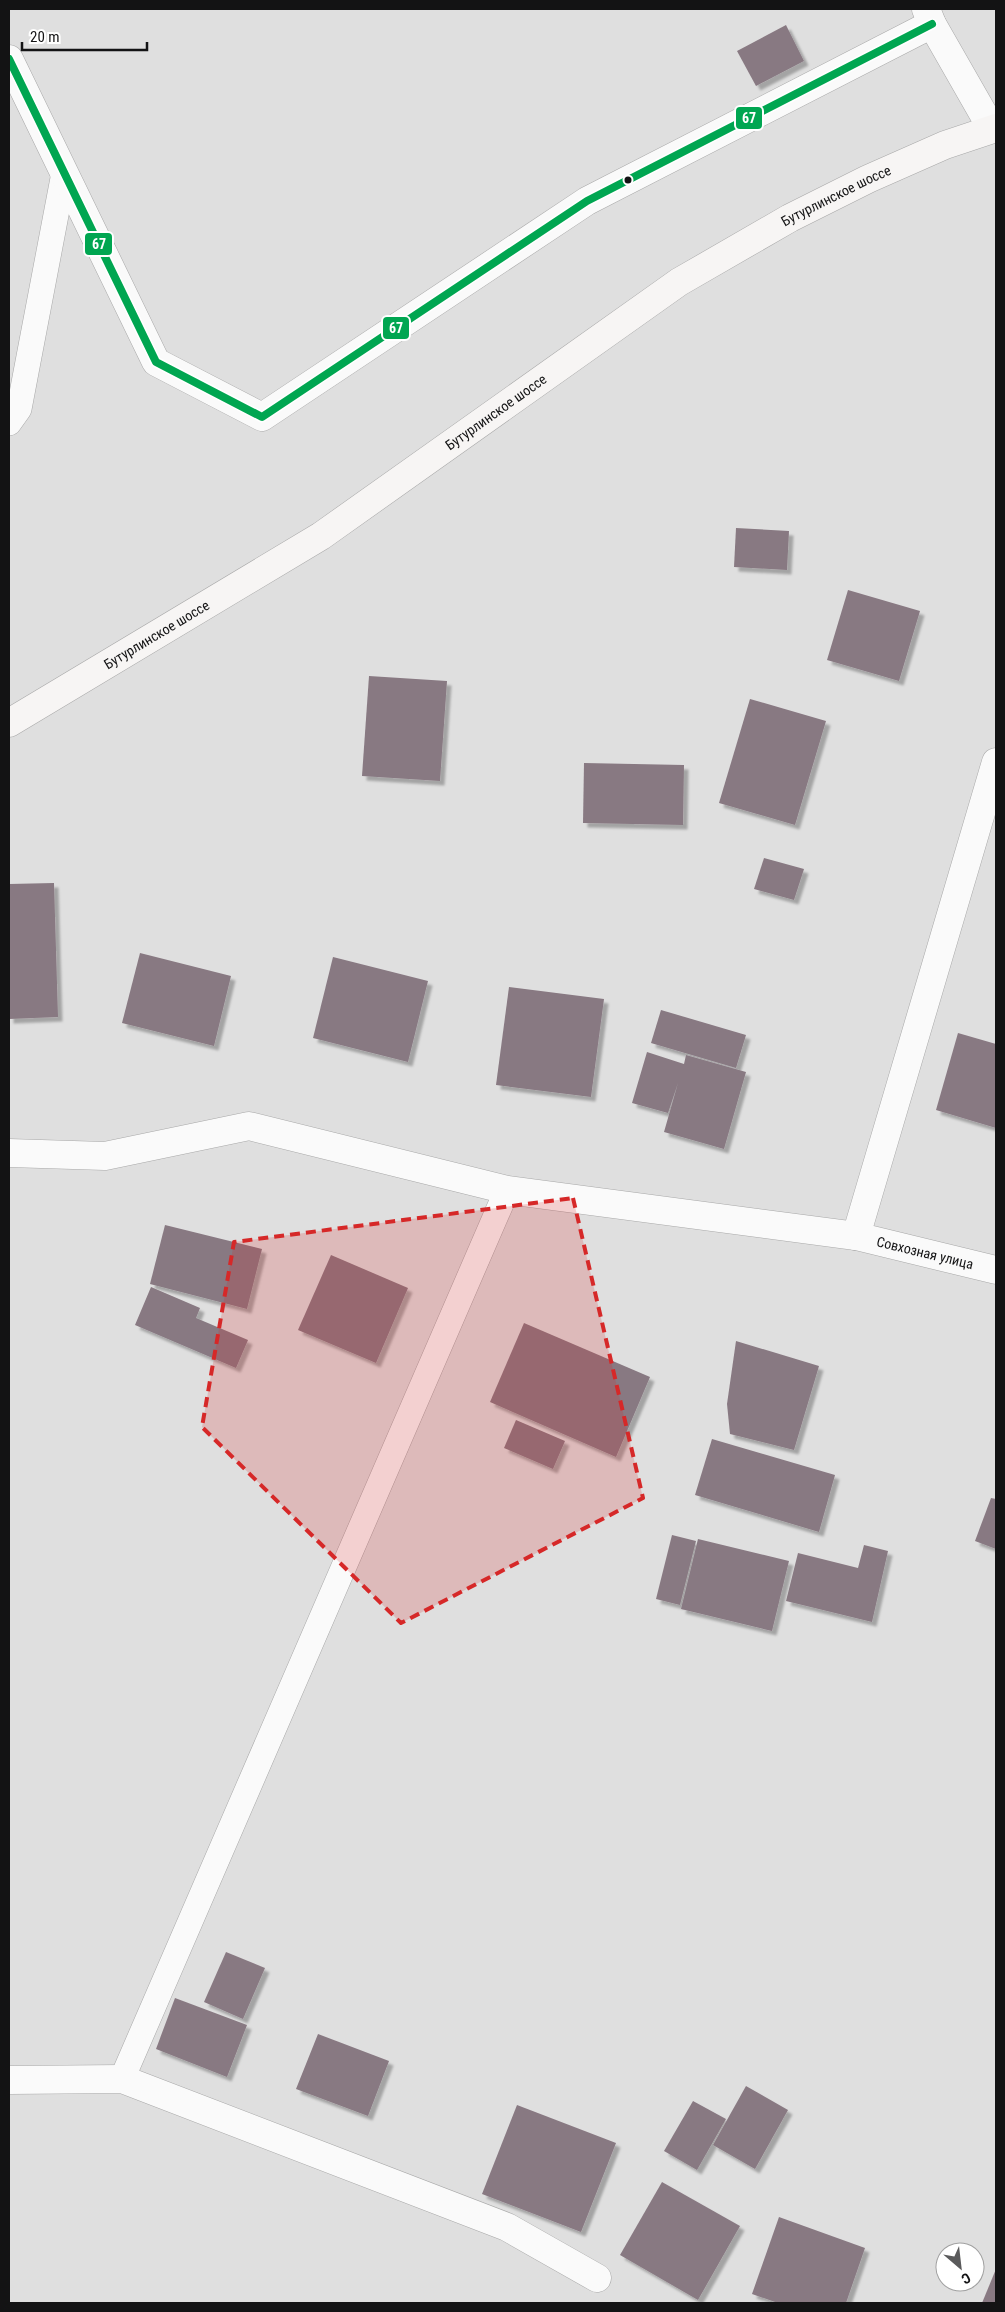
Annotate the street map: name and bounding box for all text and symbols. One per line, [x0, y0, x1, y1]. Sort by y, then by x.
scale bar [22, 20, 148, 52]
text: 20 m [30, 28, 60, 46]
line badge: 67 [735, 106, 763, 130]
text: 67 [742, 110, 756, 126]
street label: Бутурлинское шоссе [778, 162, 894, 229]
unlabelled marker [623, 175, 633, 185]
line badge: 67 [84, 232, 113, 256]
text: 67 [92, 236, 106, 252]
line badge: 67 [382, 316, 410, 340]
text: 67 [389, 320, 403, 336]
street label: Бутурлинское шоссе [442, 371, 550, 453]
street label: Бутурлинское шоссе [101, 597, 212, 672]
street label: Совхозная улица [875, 1233, 975, 1272]
north arrow [935, 2242, 985, 2292]
text: С [959, 2270, 973, 2287]

